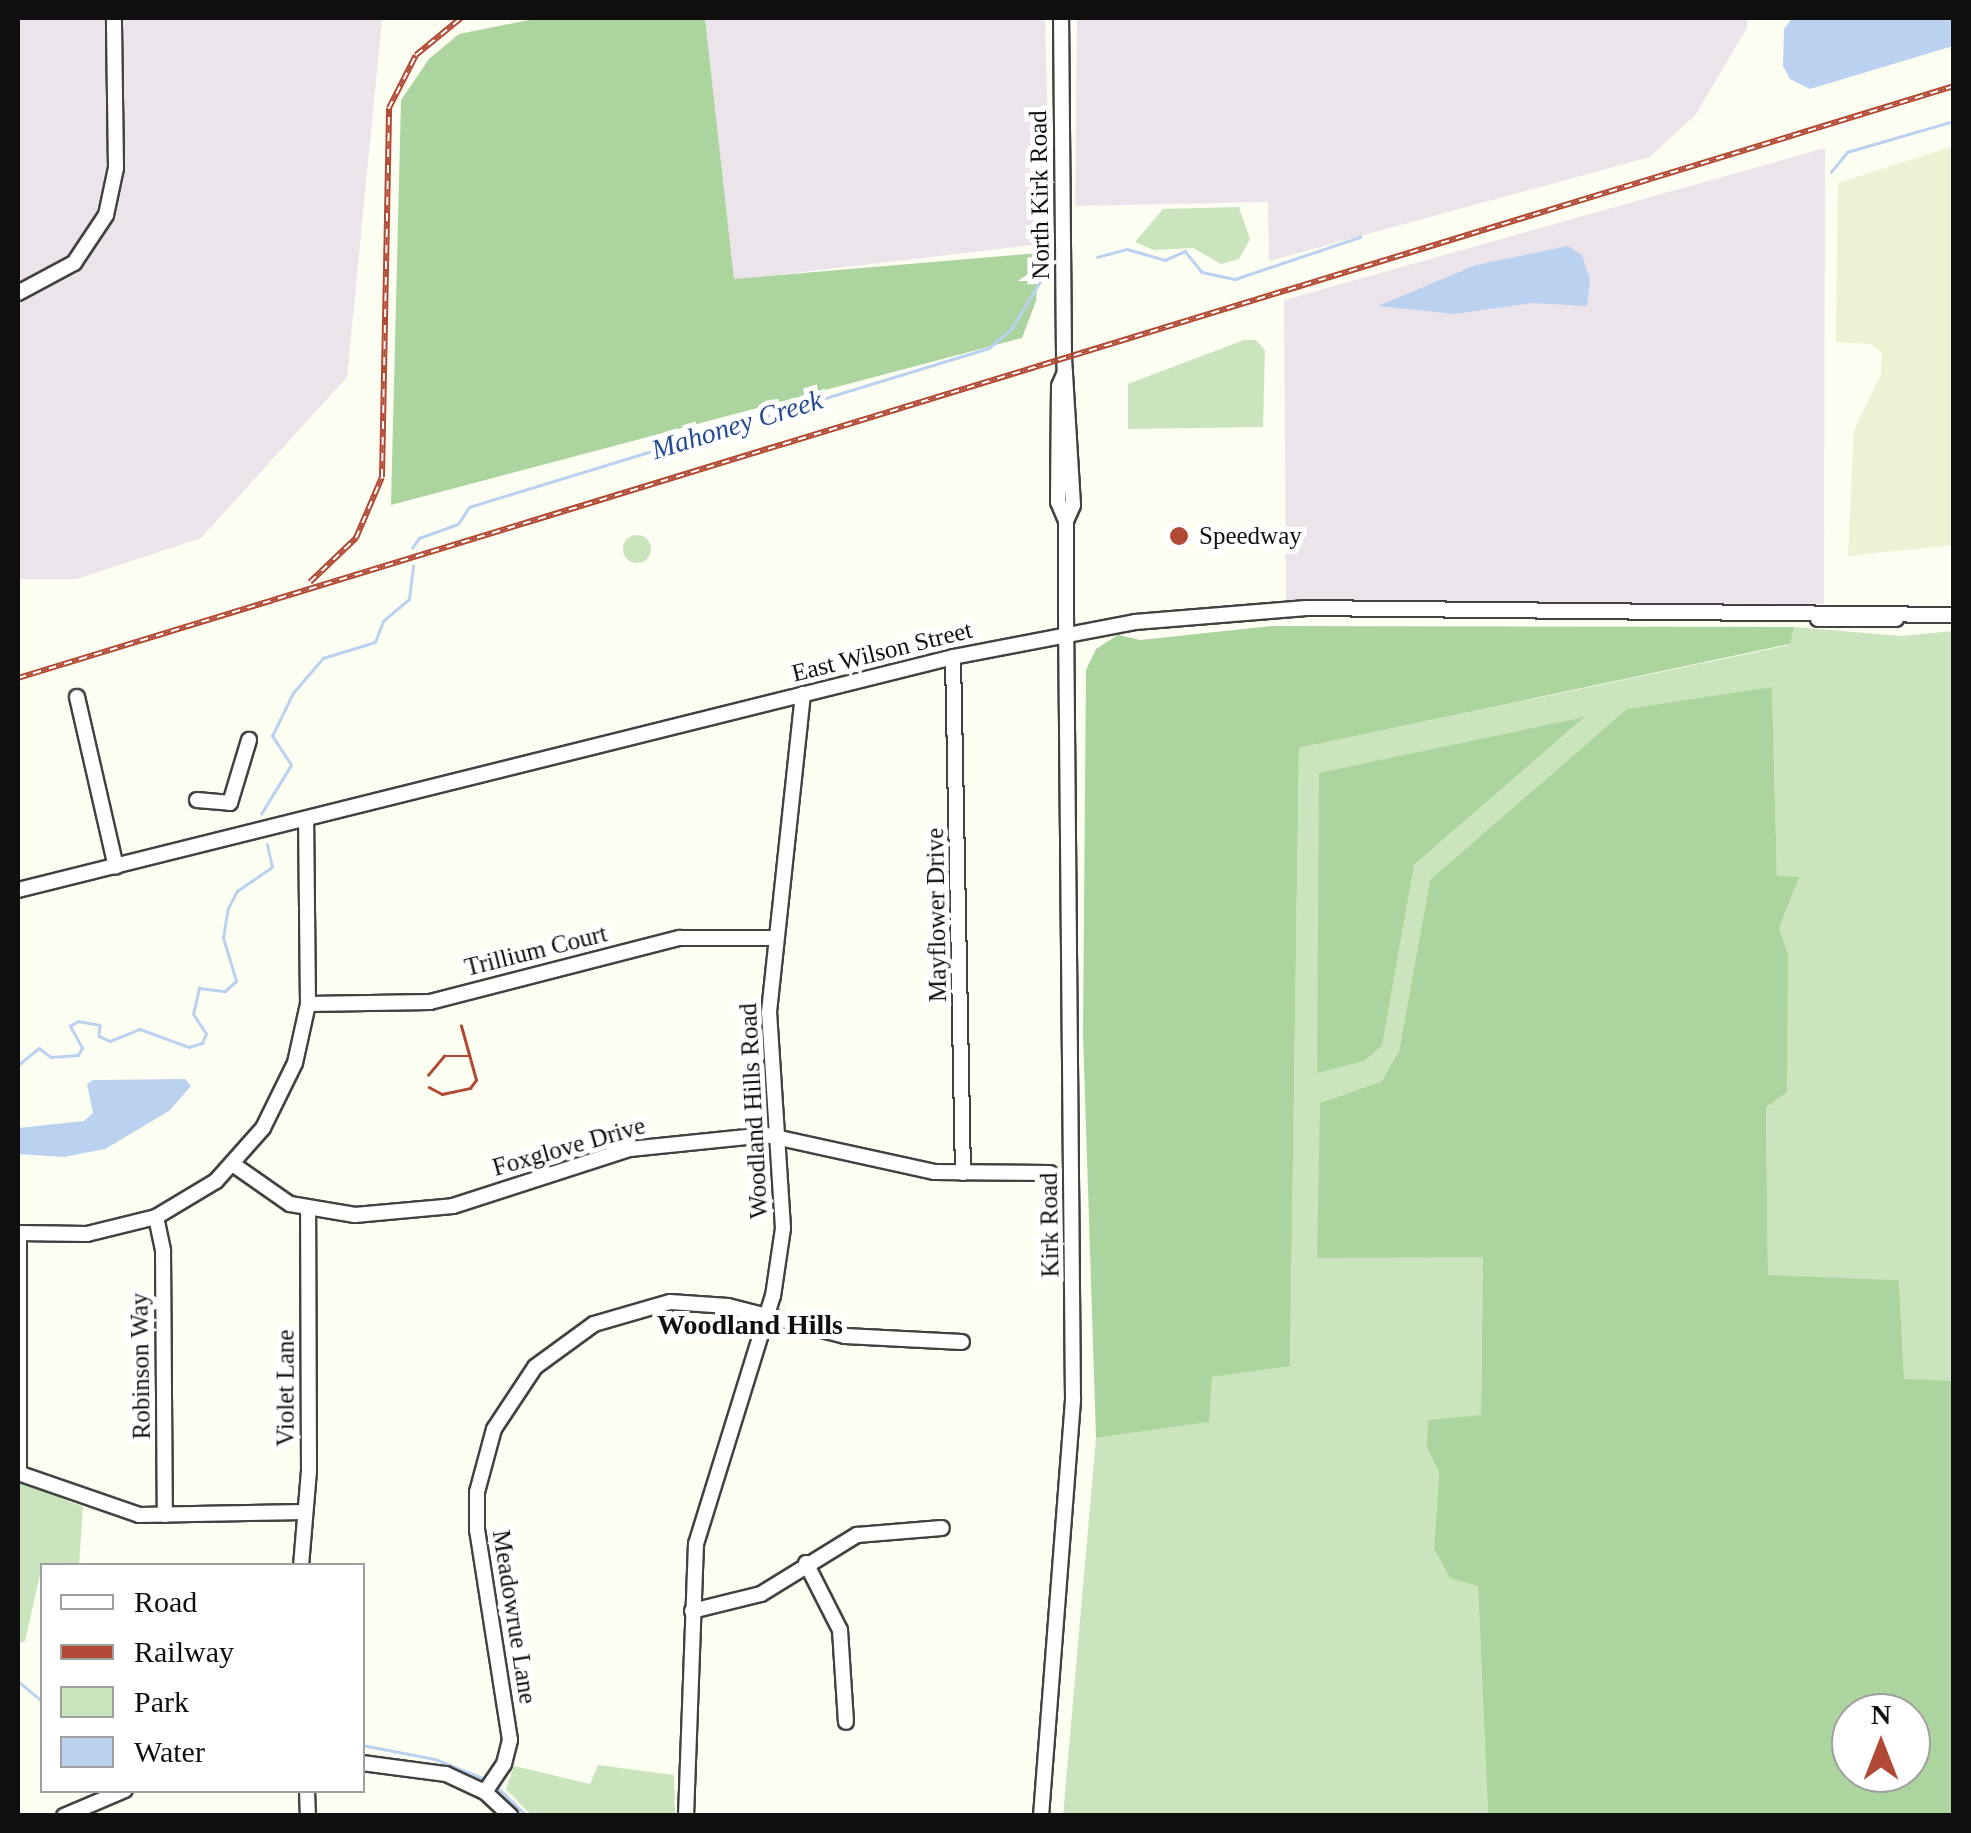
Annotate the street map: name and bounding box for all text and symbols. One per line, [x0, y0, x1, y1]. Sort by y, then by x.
street label: North Kirk Road [1024, 110, 1056, 280]
water label: Mahoney Creek [647, 383, 827, 467]
place label: Speedway [1199, 521, 1302, 551]
marker: Speedway [1168, 525, 1190, 547]
street label: East Wilson Street [789, 615, 975, 689]
street label: Mayflower Drive [920, 828, 954, 1002]
street label: Trillium Court [462, 919, 610, 983]
street label: Woodland Hills Road [733, 1002, 775, 1220]
street label: Foxglove Drive [489, 1111, 649, 1183]
street label: Kirk Road [1034, 1172, 1066, 1278]
street label: Robinson Way [125, 1292, 157, 1440]
district label: Woodland Hills [657, 1308, 843, 1342]
street label: Violet Lane [271, 1329, 301, 1447]
street label: Meadowrue Lane [485, 1528, 543, 1706]
legend [40, 1563, 365, 1793]
text: Road [134, 1585, 197, 1618]
text: Railway [134, 1635, 234, 1668]
text: Park [134, 1685, 189, 1718]
north arrow [1831, 1693, 1931, 1793]
text: N [1871, 1699, 1891, 1730]
text: Water [134, 1735, 205, 1768]

